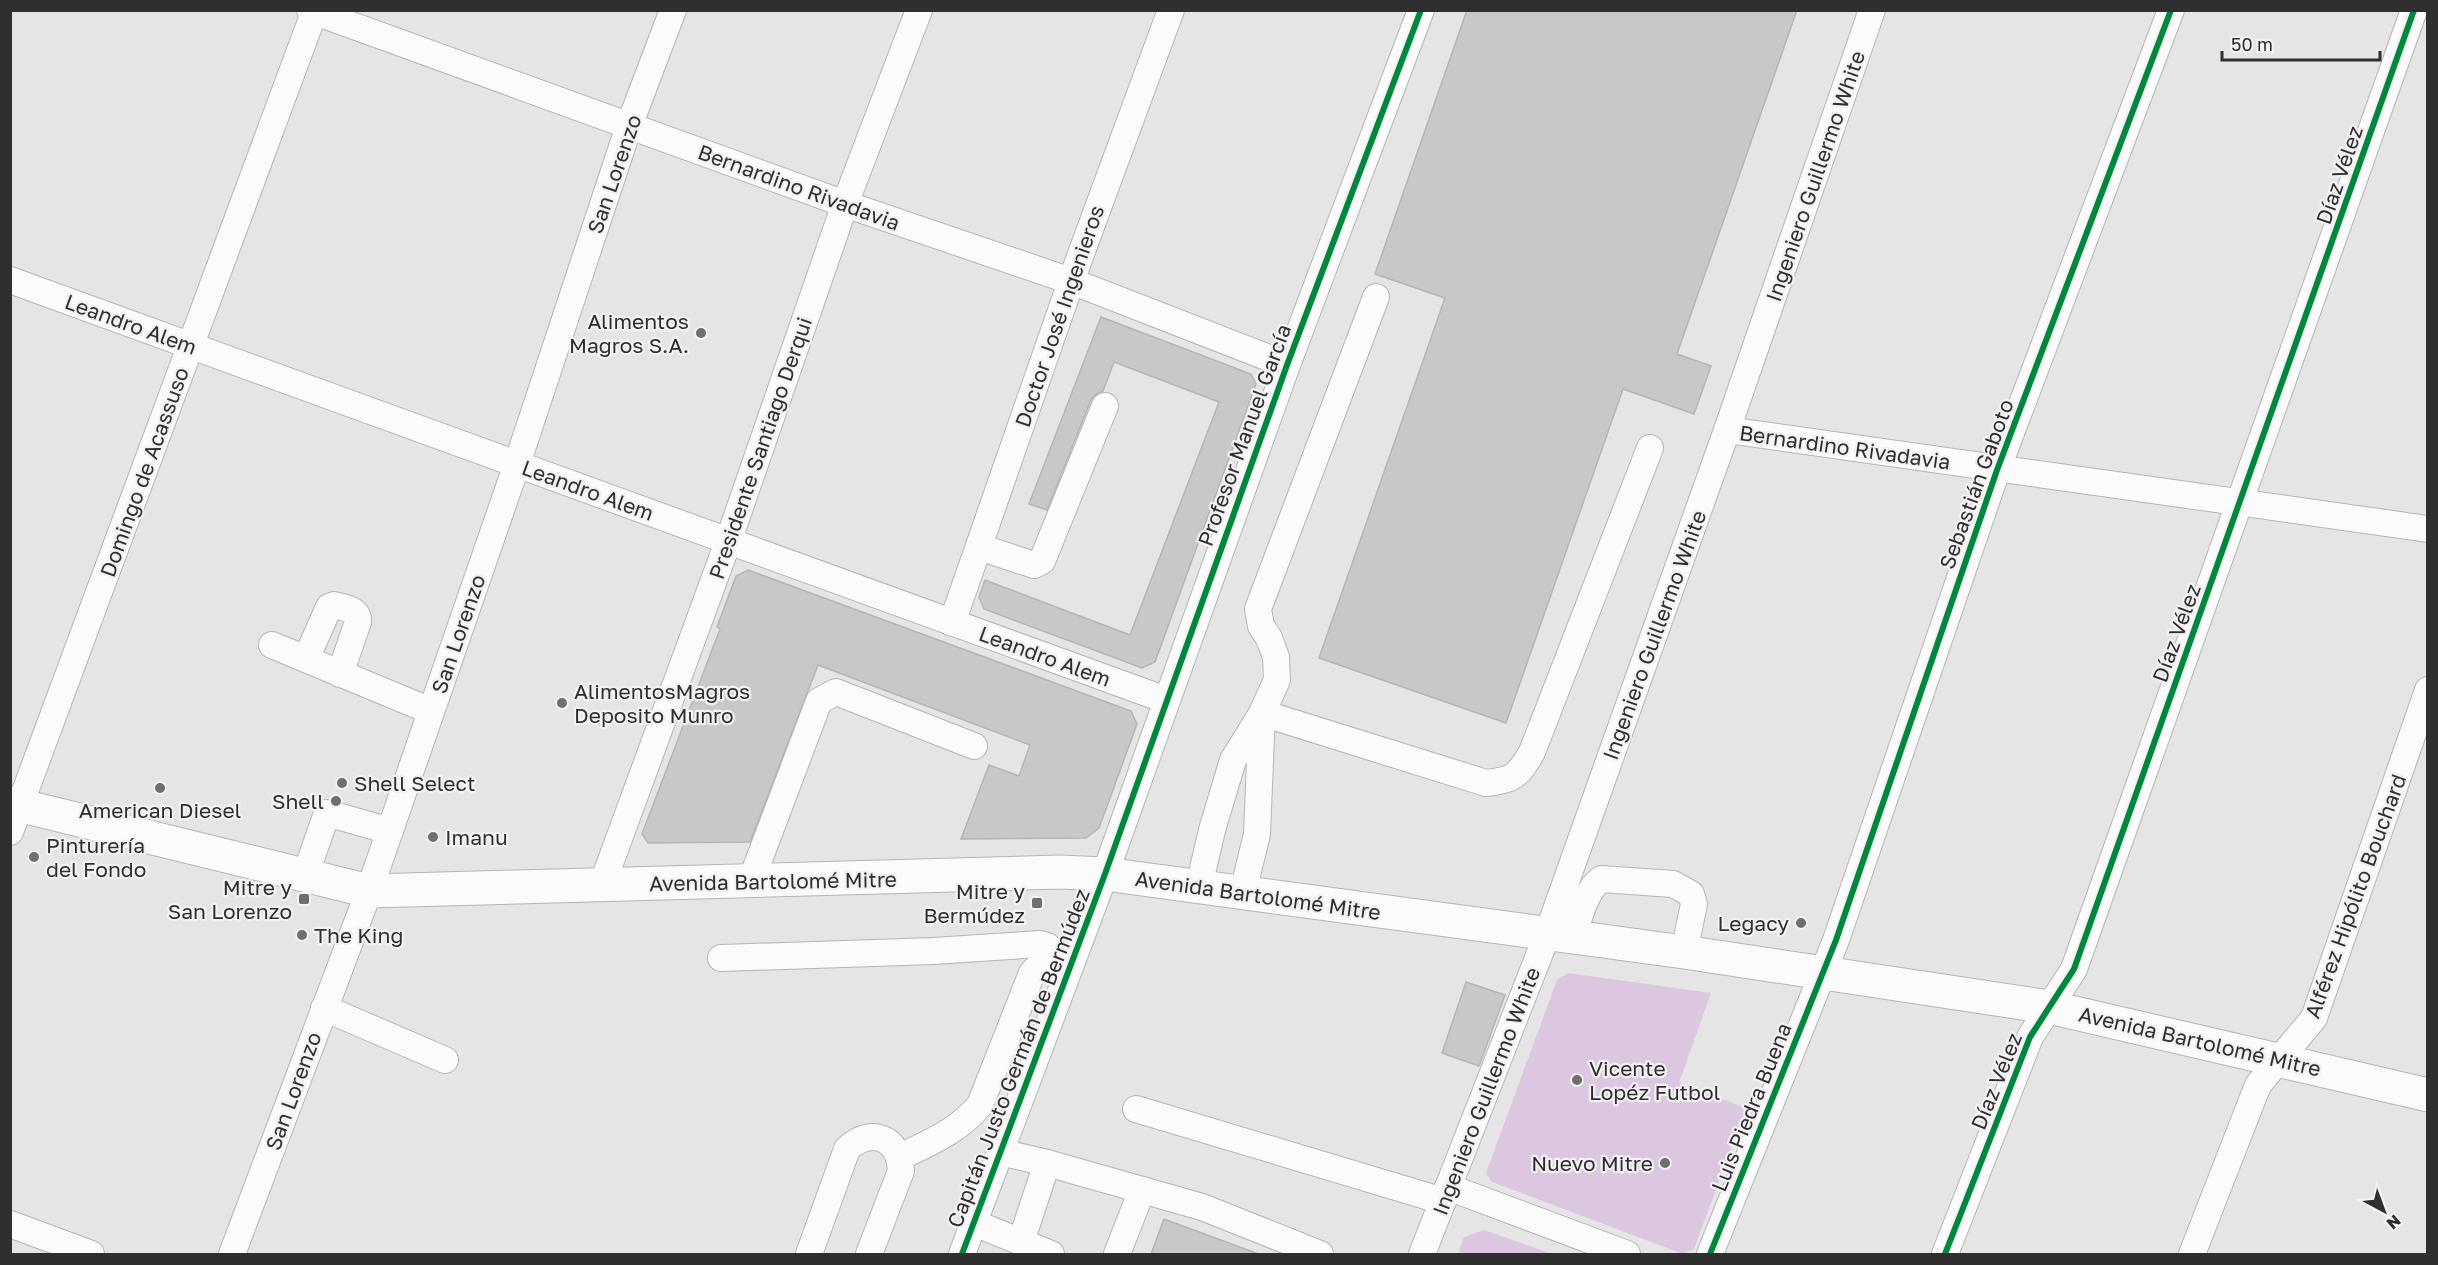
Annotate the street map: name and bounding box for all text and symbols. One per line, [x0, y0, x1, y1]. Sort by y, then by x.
scale bar [2222, 24, 2380, 62]
text: 50 m [2231, 33, 2273, 55]
street label: Ingeniero Guillermo White [1760, 47, 1870, 305]
street label: San Lorenzo [581, 111, 647, 237]
street label: Díaz Vélez [2310, 122, 2368, 228]
street label: Bernardino Rivadavia [694, 138, 904, 236]
street label: Doctor José Ingenieros [1009, 202, 1109, 430]
street label: Leandro Alem [62, 288, 200, 360]
place label: Alimentos Magros S.A. [569, 308, 689, 358]
street label: Presidente Santiago Derqui [703, 314, 817, 582]
street label: Profesor Manuel García [1192, 321, 1296, 549]
marker: Alimentos Magros S.A. [694, 326, 708, 340]
street label: Domingo de Acassuso [94, 364, 194, 580]
street label: Sebastián Gaboto [1933, 396, 2019, 572]
street label: Bernardino Rivadavia [1738, 419, 1952, 475]
street label: Leandro Alem [519, 454, 657, 526]
street label: Ingeniero Guillermo White [1597, 507, 1711, 763]
street label: San Lorenzo [425, 571, 491, 697]
street label: Díaz Vélez [2146, 580, 2206, 686]
street label: Leandro Alem [976, 620, 1114, 692]
place label: AlimentosMagros Deposito Munro [574, 678, 750, 728]
marker: AlimentosMagros Deposito Munro [555, 696, 569, 710]
place label: Shell Select [354, 770, 475, 796]
street label: Alférez Hipólito Bouchard [2299, 770, 2411, 1022]
marker: Shell Select [335, 776, 349, 790]
marker: American Diesel [153, 781, 167, 795]
place label: Shell [272, 788, 324, 814]
marker: Shell [329, 794, 343, 808]
place label: American Diesel [79, 797, 241, 823]
place label: Imanu [445, 824, 508, 850]
marker: Imanu [426, 830, 440, 844]
place label: Pinturería del Fondo [46, 832, 146, 882]
marker: Pinturería del Fondo [27, 850, 41, 864]
street label: Avenida Bartolomé Mitre [1133, 865, 1383, 925]
street label: Avenida Bartolomé Mitre [649, 866, 897, 896]
place label: Mitre y San Lorenzo [168, 874, 292, 924]
place label: Mitre y Bermúdez [923, 878, 1025, 928]
street label: Capitán Justo Germán de Bermúdez [941, 885, 1095, 1231]
marker: Mitre y San Lorenzo [297, 892, 311, 906]
marker: Mitre y Bermúdez [1030, 896, 1044, 910]
place label: Legacy [1717, 910, 1789, 936]
marker: Legacy [1794, 916, 1808, 930]
place label: The King [314, 922, 403, 948]
marker: The King [295, 928, 309, 942]
street label: Ingeniero Guillermo White [1427, 963, 1545, 1219]
street label: Avenida Bartolomé Mitre [2076, 1000, 2324, 1082]
street label: Luis Piedra Buena [1705, 1019, 1797, 1195]
street label: San Lorenzo [260, 1028, 326, 1154]
street label: Díaz Vélez [1965, 1029, 2027, 1133]
place label: Vicente Lopéz Futbol [1589, 1055, 1720, 1105]
marker: Vicente Lopéz Futbol [1570, 1073, 1584, 1087]
place label: Nuevo Mitre [1531, 1150, 1653, 1176]
marker: Nuevo Mitre [1658, 1156, 1672, 1170]
north arrow [2354, 1181, 2414, 1241]
text: N [2383, 1211, 2405, 1234]

